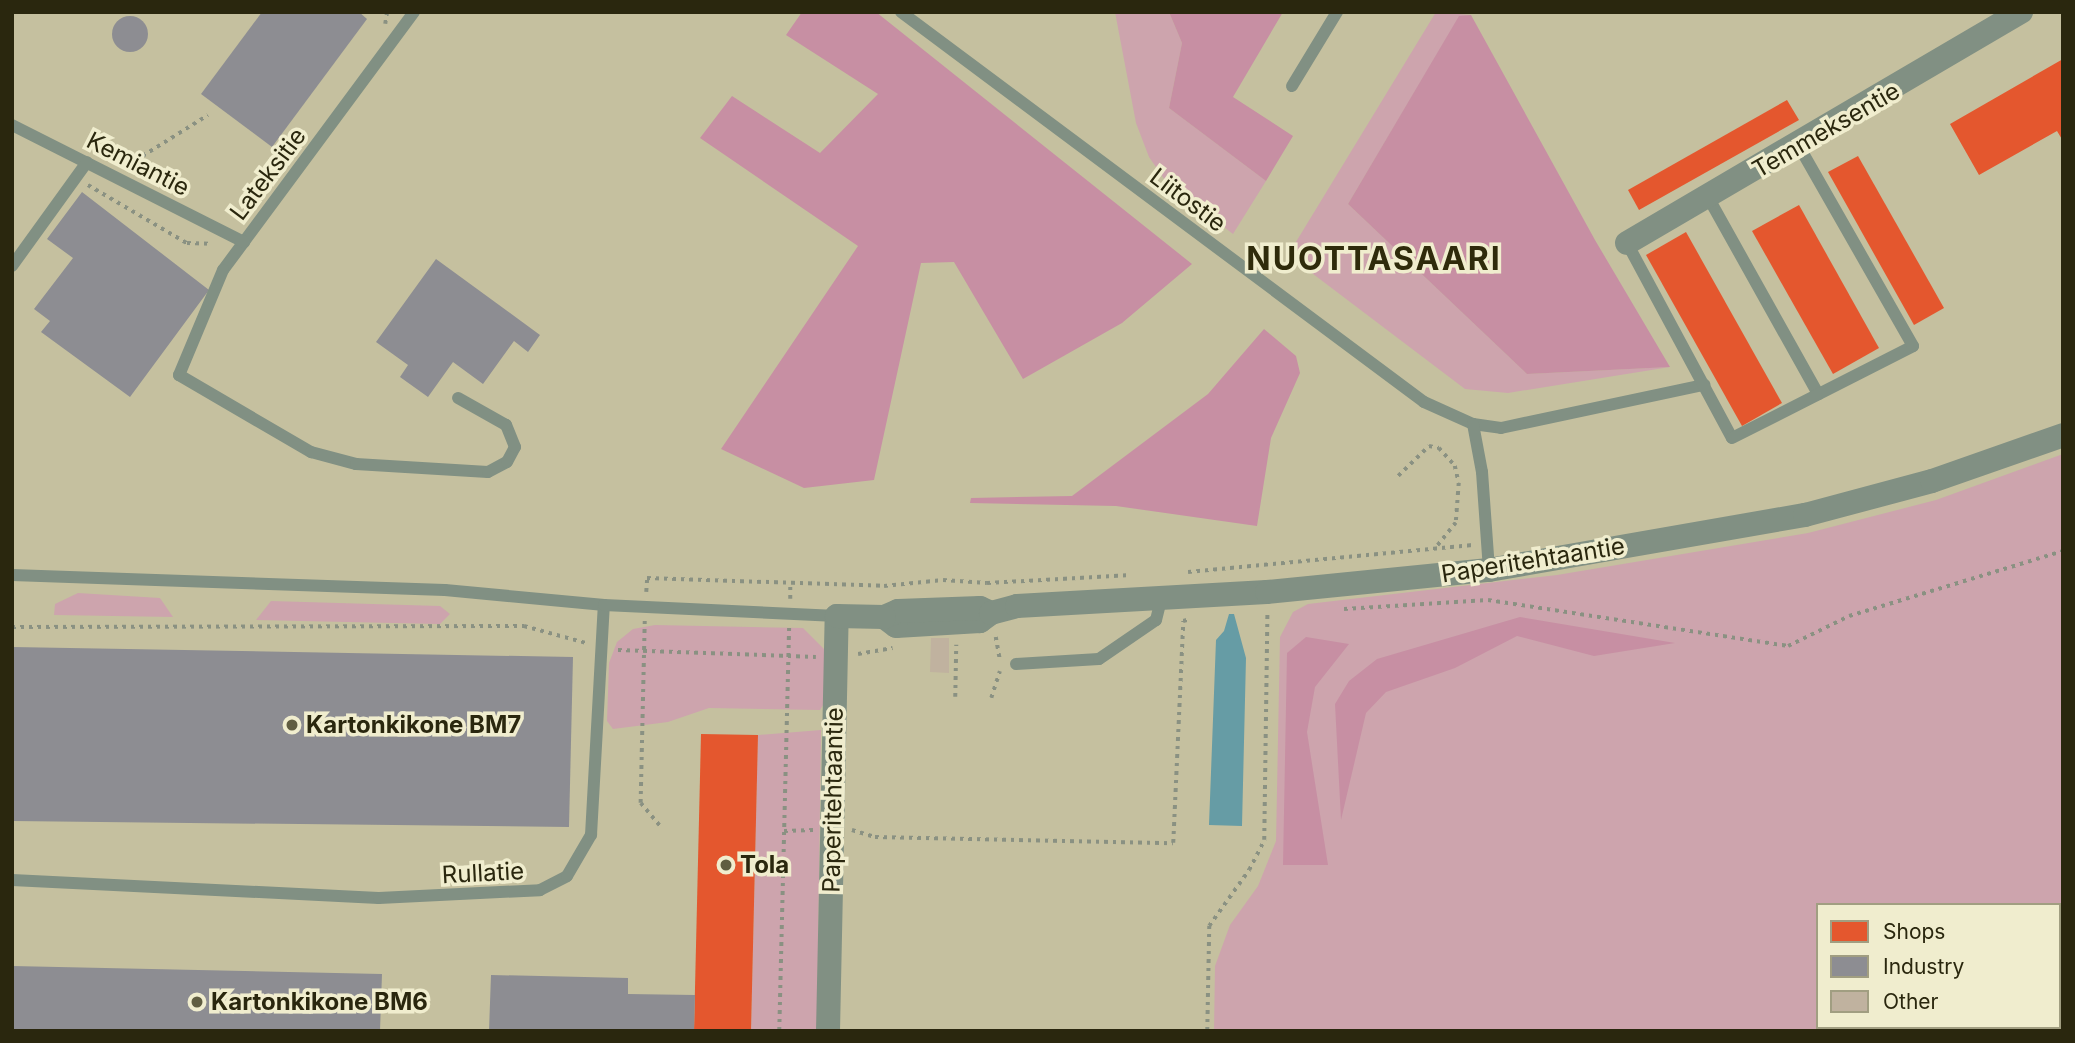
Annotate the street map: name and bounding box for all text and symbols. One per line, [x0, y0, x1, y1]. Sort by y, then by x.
street label: Temmeksentie [1747, 76, 1905, 184]
street label: Lateksitie [224, 122, 312, 226]
street label: Kemiantie [82, 126, 194, 202]
street label: Liitostie [1144, 162, 1232, 238]
district label: NUOTTASAARI [1248, 240, 1500, 278]
street label: Paperitehtaantie [1439, 531, 1627, 589]
street label: Paperitehtaantie [817, 707, 849, 893]
place label: Kartonkikone BM7 [306, 711, 521, 739]
marker: Kartonkikone BM7 [284, 717, 300, 733]
place label: Tola [740, 851, 789, 879]
street label: Rullatie [441, 856, 525, 890]
marker: Tola [718, 857, 734, 873]
legend [1816, 903, 2061, 1029]
text: Shops [1883, 919, 1945, 944]
text: Industry [1883, 954, 1964, 979]
place label: Kartonkikone BM6 [211, 988, 428, 1016]
text: Other [1883, 989, 1939, 1014]
marker: Kartonkikone BM6 [189, 994, 205, 1010]

